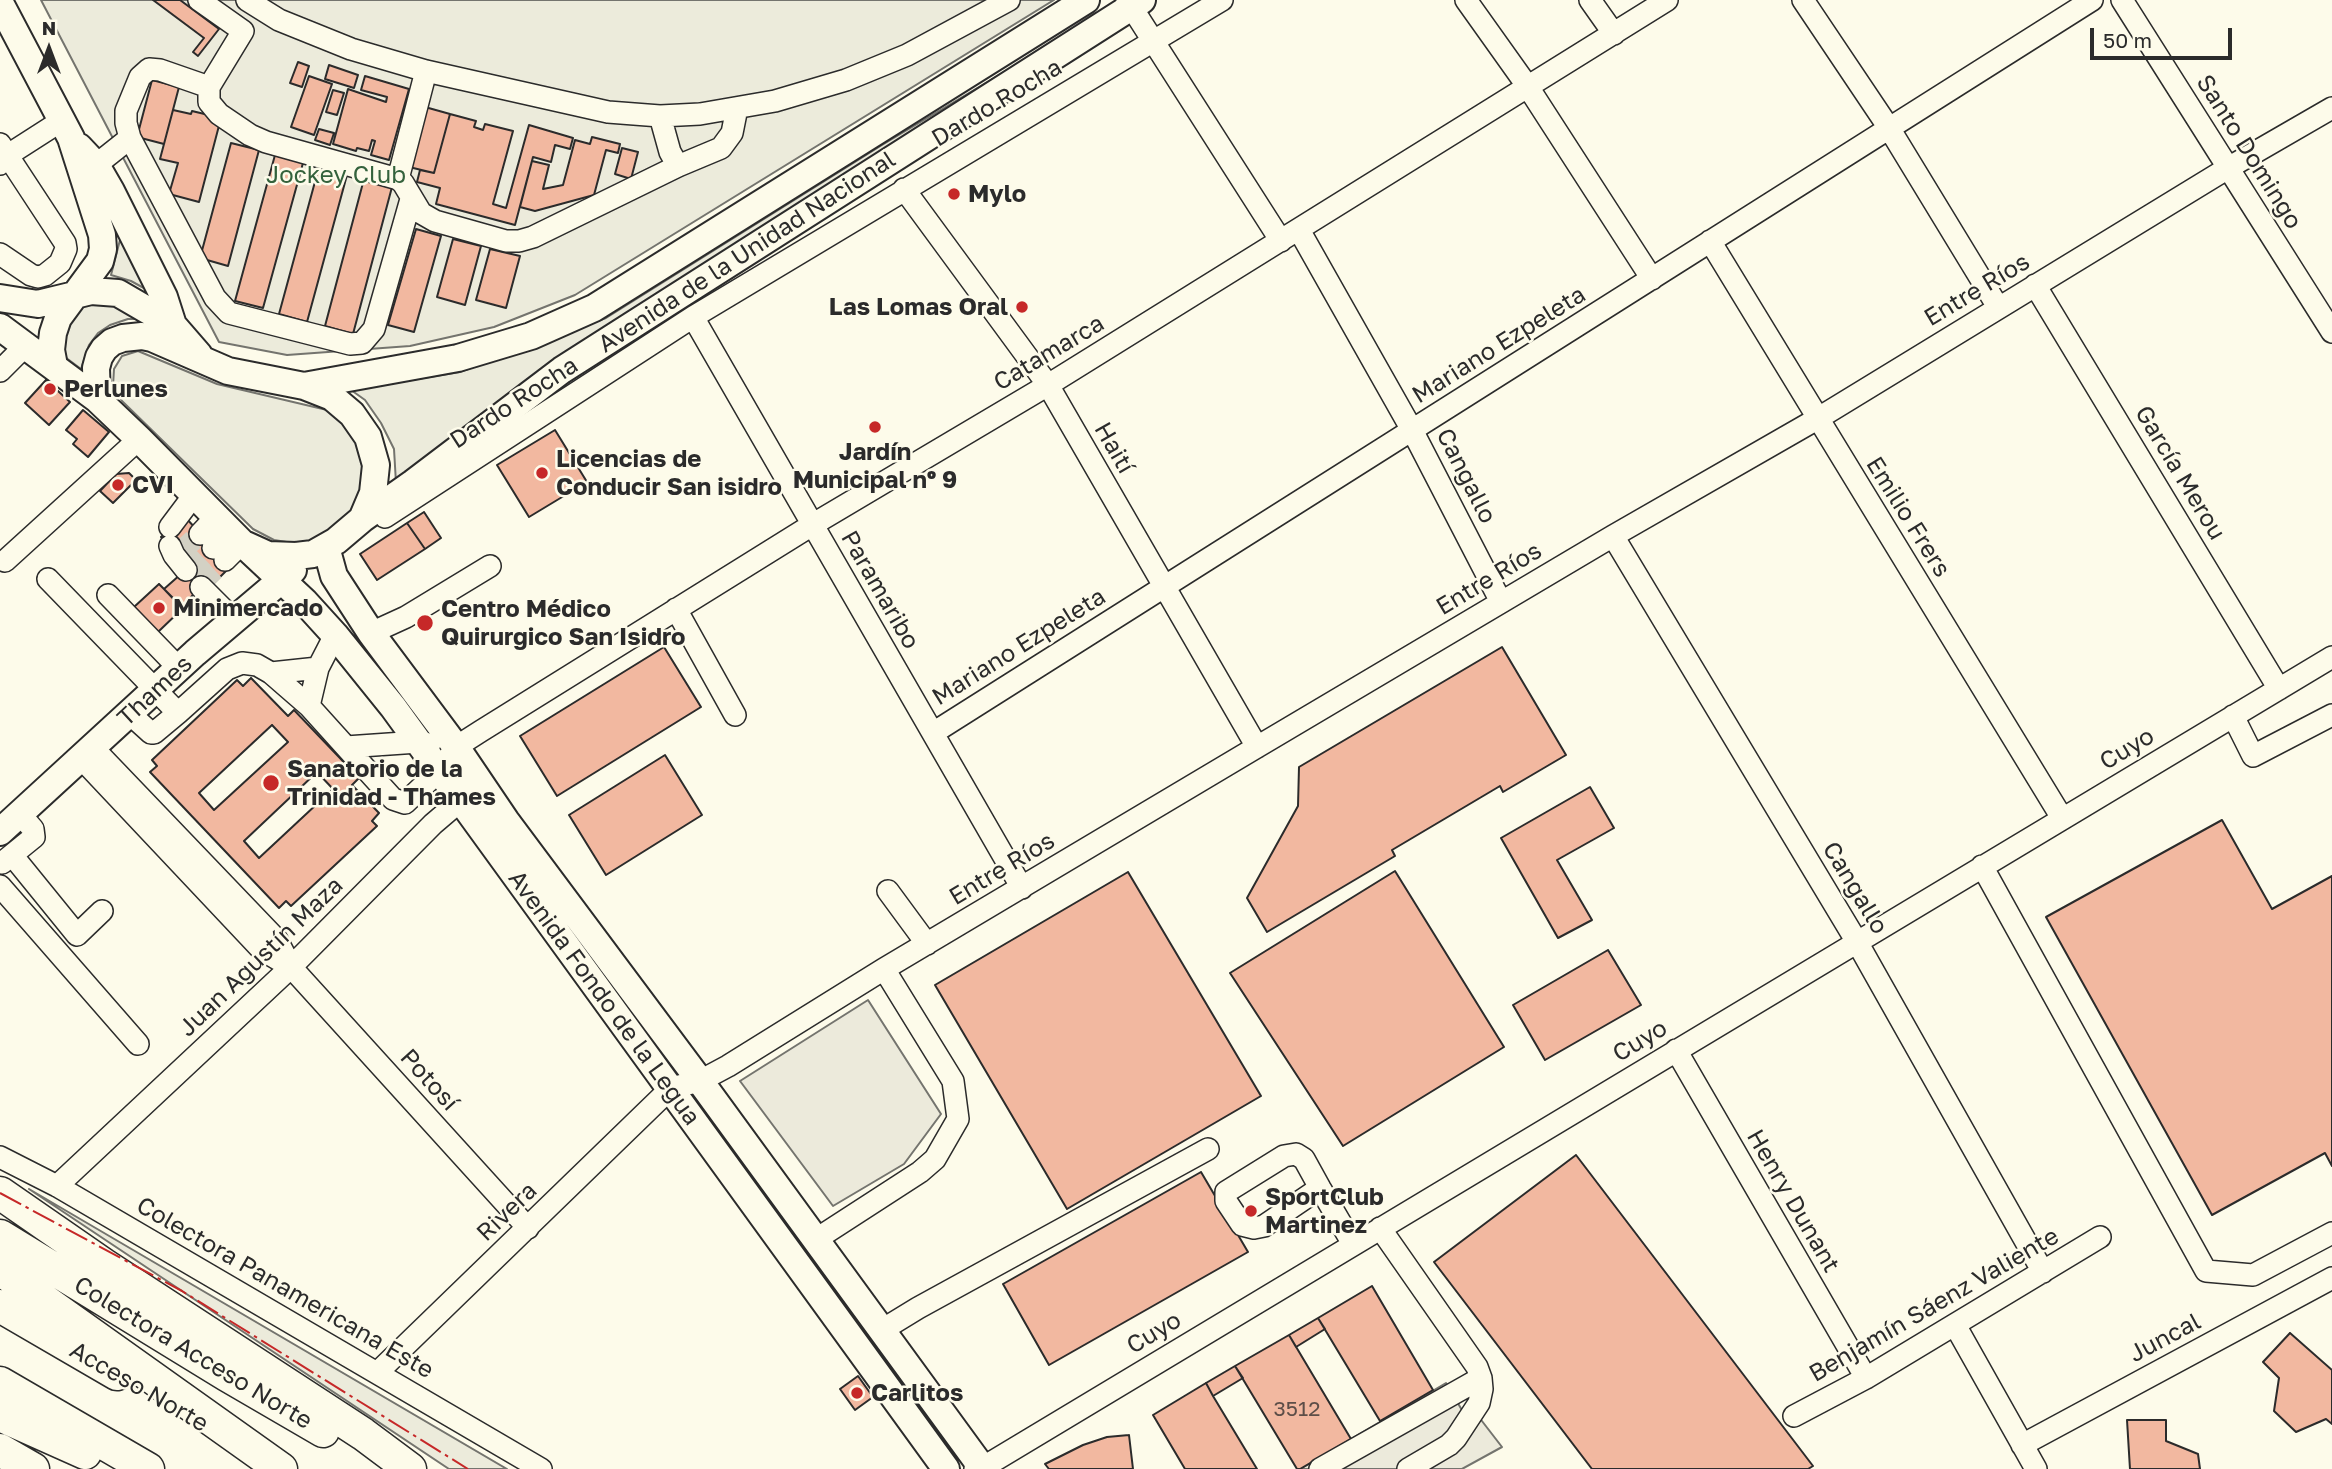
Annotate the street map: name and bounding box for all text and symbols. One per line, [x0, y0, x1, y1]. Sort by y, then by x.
north arrow [14, 14, 84, 84]
scale bar [2094, 14, 2236, 58]
text: N [42, 16, 56, 39]
text: 50 m [2103, 27, 2152, 53]
street label: Dardo Rocha [927, 53, 1067, 153]
street label: Santo Domingo [2190, 70, 2308, 234]
street label: Avenida de la Unidad Nacional [593, 145, 901, 359]
park label: Jockey Club [266, 161, 406, 189]
place label: Mylo [968, 180, 1026, 208]
marker: Mylo [946, 186, 962, 202]
street label: Entre Ríos [1919, 247, 2035, 333]
street label: Mariano Ezpeleta [1407, 280, 1591, 410]
place label: Las Lomas Oral [829, 293, 1008, 321]
marker: Las Lomas Oral [1014, 299, 1030, 315]
street label: Catamarca [989, 309, 1109, 397]
street label: Dardo Rocha [445, 351, 583, 455]
place label: Perlunes [64, 375, 168, 403]
marker: Perlunes [42, 381, 58, 397]
street label: García Merou [2129, 401, 2231, 545]
street label: Haití [1088, 417, 1140, 479]
marker: Jardín Municipal nº 9 [867, 419, 883, 435]
street label: Cangallo [1430, 424, 1502, 528]
place label: Jardín Municipal nº 9 [793, 438, 957, 494]
place label: Licencias de Conducir San isidro [556, 445, 782, 501]
street label: Emilio Frers [1860, 452, 1956, 582]
marker: Licencias de Conducir San isidro [534, 465, 550, 481]
place label: CVI [132, 471, 174, 499]
marker: CVI [110, 477, 126, 493]
street label: Paramaribo [835, 526, 925, 654]
street label: Entre Ríos [1431, 536, 1547, 622]
street label: Mariano Ezpeleta [927, 582, 1111, 712]
place label: Minimercado [173, 594, 323, 622]
place label: Centro Médico Quirurgico San Isidro [441, 595, 685, 651]
marker: Minimercado [151, 600, 167, 616]
marker: Centro Médico Quirurgico San Isidro [415, 613, 435, 633]
street label: Thames [112, 649, 198, 733]
street label: Cuyo [2095, 722, 2159, 776]
place label: Sanatorio de la Trinidad - Thames [287, 755, 496, 811]
marker: Sanatorio de la Trinidad - Thames [261, 773, 281, 793]
street label: Entre Ríos [944, 826, 1060, 912]
street label: Cangallo [1816, 837, 1894, 939]
street label: Avenida Fondo de la Legua [502, 865, 706, 1131]
street label: Juan Agustín Maza [173, 871, 349, 1043]
street label: Cuyo [1608, 1014, 1672, 1068]
street label: Potosí [394, 1043, 464, 1117]
street label: Henry Dunant [1740, 1124, 1846, 1278]
street label: Rivera [471, 1177, 543, 1247]
place label: SportClub Martinez [1265, 1183, 1384, 1239]
street label: Colectora Panamericana Este [131, 1191, 439, 1385]
marker: SportClub Martinez [1243, 1203, 1259, 1219]
street label: Benjamín Sáenz Valiente [1804, 1222, 2064, 1388]
street label: Colectora Acceso Norte [69, 1270, 317, 1436]
street label: Cuyo [1122, 1306, 1186, 1360]
street label: Juncal [2124, 1307, 2206, 1369]
street label: Acceso Norte [65, 1336, 213, 1438]
place label: Carlitos [871, 1379, 963, 1407]
marker: Carlitos [849, 1385, 865, 1401]
house number: 3512 [1274, 1396, 1320, 1422]

